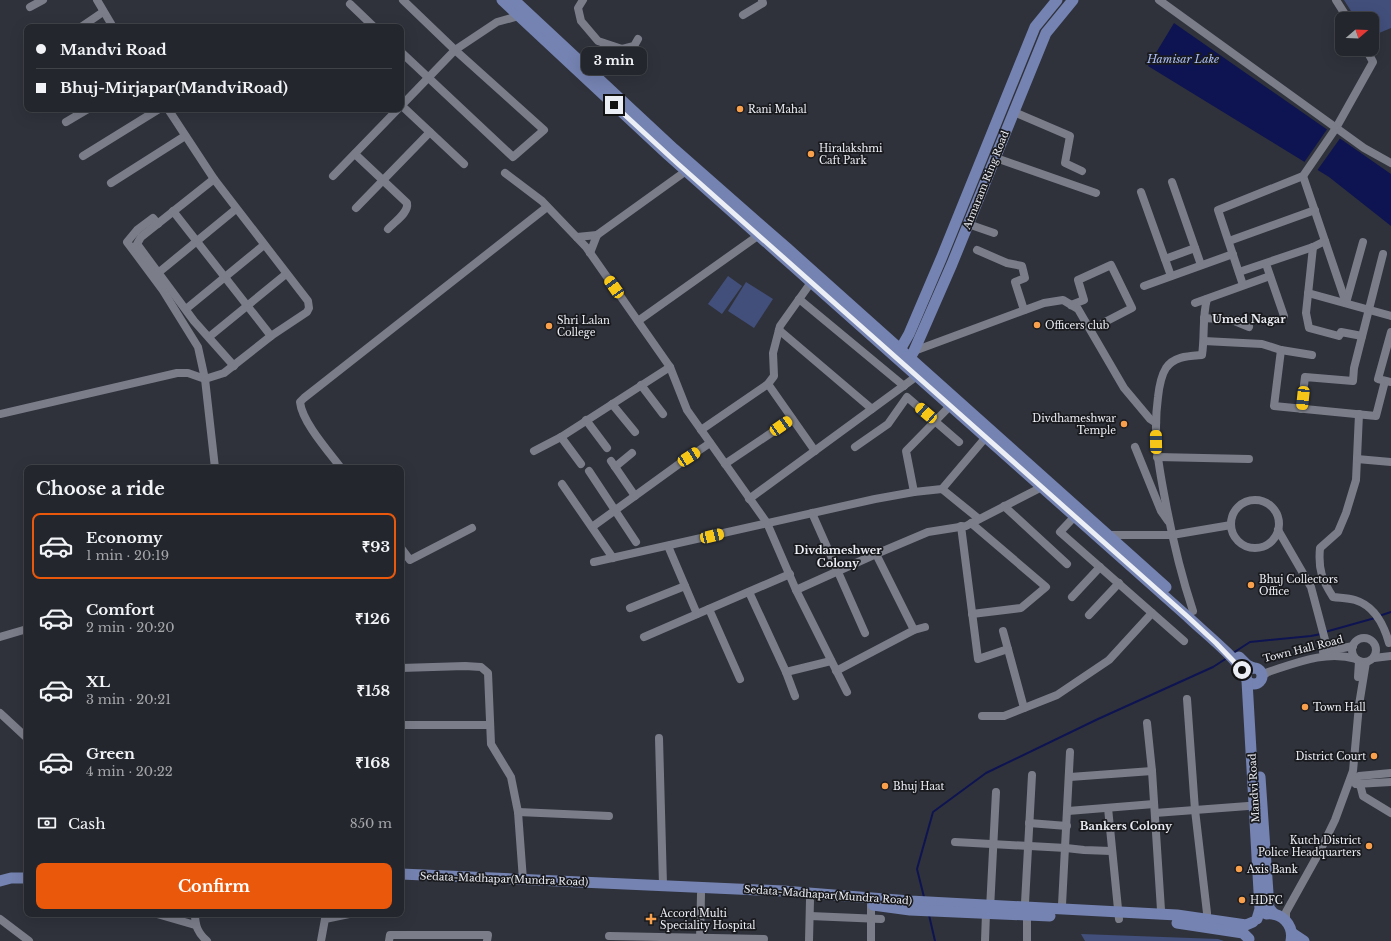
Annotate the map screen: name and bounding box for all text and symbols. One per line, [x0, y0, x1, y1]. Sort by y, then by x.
north arrow [1335, 12, 1379, 56]
map controls [1335, 12, 1379, 56]
text: Mandvi Road [60, 40, 167, 59]
callout: 3 min [581, 47, 647, 75]
text: 3 min [594, 52, 634, 69]
water label: Hamisar Lake [1146, 52, 1219, 66]
text: Bhuj-Mirjapar(MandviRoad) [60, 78, 288, 97]
route end [605, 96, 623, 114]
place label: Rani Mahal [748, 103, 807, 116]
marker: Rani Mahal [735, 104, 745, 114]
street label: Atmaram Ring Road [960, 129, 1012, 232]
place label: Hiralakshmi Caft Park [819, 142, 883, 167]
marker: Hiralakshmi Caft Park [806, 149, 816, 159]
car [602, 274, 626, 300]
district label: Umed Nagar [1212, 312, 1286, 326]
place label: Shri Lalan College [557, 314, 610, 339]
place label: Officers club [1045, 319, 1110, 332]
marker: Officers club [1032, 320, 1042, 330]
marker: Shri Lalan College [544, 321, 554, 331]
car [1296, 385, 1310, 411]
car [913, 401, 939, 425]
place label: Divdhameshwar Temple [1032, 412, 1116, 437]
car [768, 414, 794, 438]
marker: Divdhameshwar Temple [1119, 419, 1129, 429]
car [1150, 430, 1162, 454]
car [676, 445, 702, 469]
text: Choose a ride [36, 478, 165, 500]
car [699, 527, 725, 545]
icon: car [38, 528, 74, 564]
text: Economy [86, 528, 163, 547]
text: ₹93 [362, 537, 390, 556]
district label: Divdameshwer Colony [794, 543, 882, 570]
text: 1 min · 20:19 [86, 547, 169, 564]
place label: Bhuj Collectors Office [1259, 573, 1338, 598]
marker: Bhuj Collectors Office [1246, 580, 1256, 590]
icon: car [38, 600, 74, 636]
text: Comfort [86, 600, 154, 619]
text: ₹126 [355, 609, 390, 628]
text: 2 min · 20:20 [86, 619, 175, 636]
street label: Town Hall Road [1261, 633, 1345, 665]
route start [1233, 661, 1251, 679]
icon: car [38, 672, 74, 708]
text: XL [86, 672, 110, 691]
text: ₹158 [356, 681, 390, 700]
text: 3 min · 20:21 [86, 691, 171, 708]
place label: Town Hall [1313, 701, 1366, 714]
marker: Town Hall [1300, 702, 1310, 712]
icon: car [38, 744, 74, 780]
text: Green [86, 744, 135, 763]
place label: District Court [1295, 750, 1366, 763]
marker: District Court [1369, 751, 1379, 761]
text: ₹168 [355, 753, 390, 772]
street label: Mandvi Road [1246, 753, 1262, 823]
text: 4 min · 20:22 [86, 763, 173, 780]
place label: Bhuj Haat [893, 780, 944, 793]
marker: Bhuj Haat [880, 781, 890, 791]
icon: cash [36, 812, 58, 834]
text: Cash [68, 814, 105, 833]
text: 850 m [350, 815, 392, 832]
district label: Bankers Colony [1080, 819, 1173, 833]
place label: Kutch District Police Headquarters [1258, 834, 1361, 859]
marker: Kutch District Police Headquarters [1364, 841, 1374, 851]
button: Confirm [36, 863, 392, 909]
place label: Axis Bank [1246, 863, 1299, 876]
marker: Axis Bank [1234, 864, 1244, 874]
street label: Sedata-Madhapar(Mundra Road) [420, 870, 588, 888]
street label: Sedata-Madhapar(Mundra Road) [744, 883, 912, 907]
place label: HDFC [1250, 894, 1283, 907]
marker: HDFC [1237, 895, 1247, 905]
place label: Accord Multi Speciality Hospital [659, 907, 755, 932]
marker: Accord Multi Speciality Hospital [645, 913, 657, 925]

